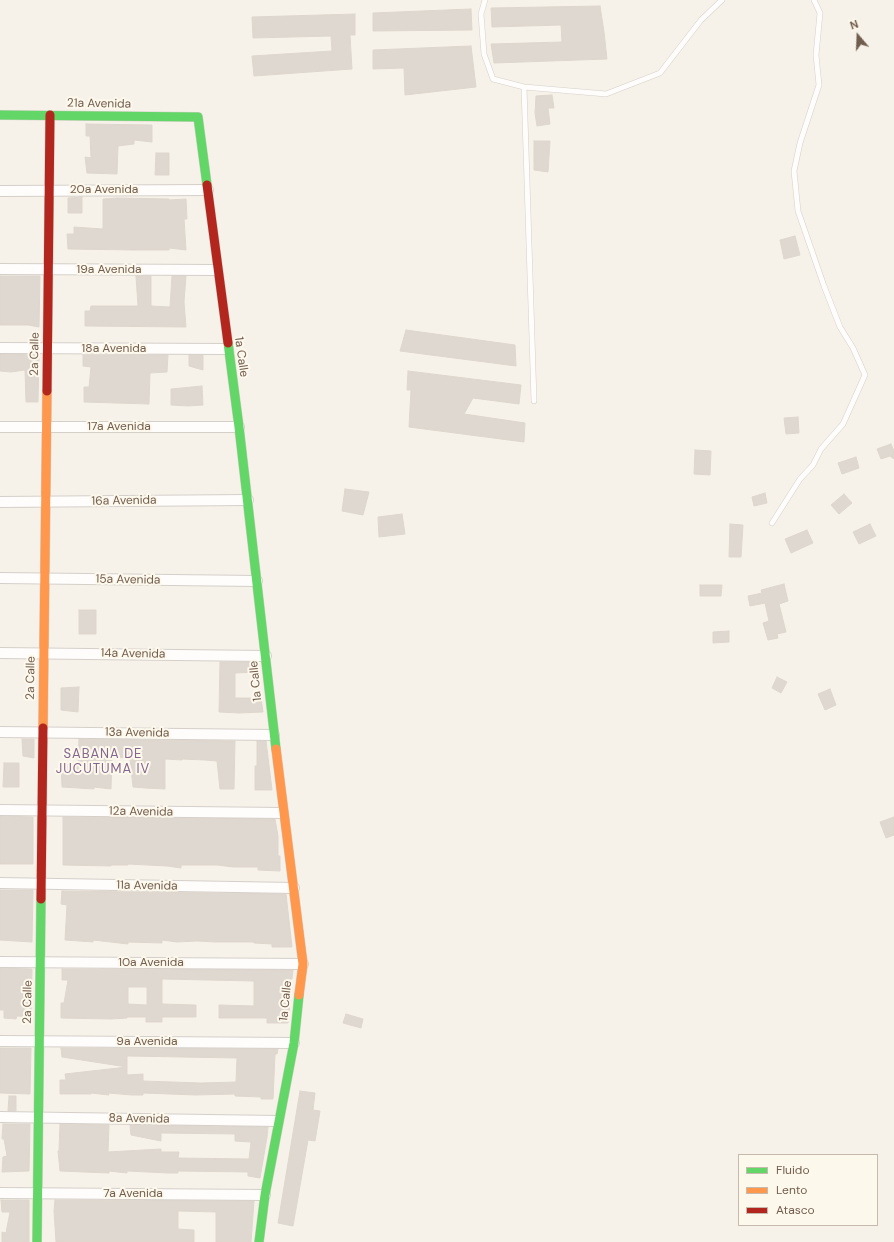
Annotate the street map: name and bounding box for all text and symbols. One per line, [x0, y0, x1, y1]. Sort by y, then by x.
north arrow [838, 16, 878, 56]
text: N [848, 17, 860, 33]
street label: 21a Avenida [67, 96, 131, 112]
street label: 20a Avenida [70, 183, 138, 197]
street label: 19a Avenida [76, 263, 142, 277]
street label: 2a Calle [27, 332, 43, 376]
street label: 1a Calle [231, 336, 251, 378]
street label: 18a Avenida [82, 342, 146, 356]
street label: 17a Avenida [87, 420, 151, 434]
street label: 16a Avenida [91, 493, 157, 509]
street label: 15a Avenida [95, 572, 161, 588]
street label: 14a Avenida [100, 646, 166, 662]
street label: 2a Calle [23, 656, 39, 700]
street label: 1a Calle [247, 660, 265, 702]
street label: 13a Avenida [105, 725, 169, 741]
district label: SABANA DE JUCUTUMA IV [56, 747, 150, 778]
street label: 12a Avenida [109, 804, 173, 820]
street label: 11a Avenida [116, 878, 178, 894]
street label: 10a Avenida [118, 956, 184, 970]
street label: 2a Calle [20, 980, 36, 1024]
street label: 1a Calle [277, 980, 295, 1022]
street label: 9a Avenida [116, 1035, 178, 1049]
street label: 8a Avenida [108, 1111, 170, 1127]
legend [738, 1154, 878, 1226]
text: Fluido [776, 1162, 810, 1178]
text: Lento [776, 1182, 807, 1198]
street label: 7a Avenida [103, 1187, 163, 1201]
text: Atasco [776, 1202, 815, 1218]

